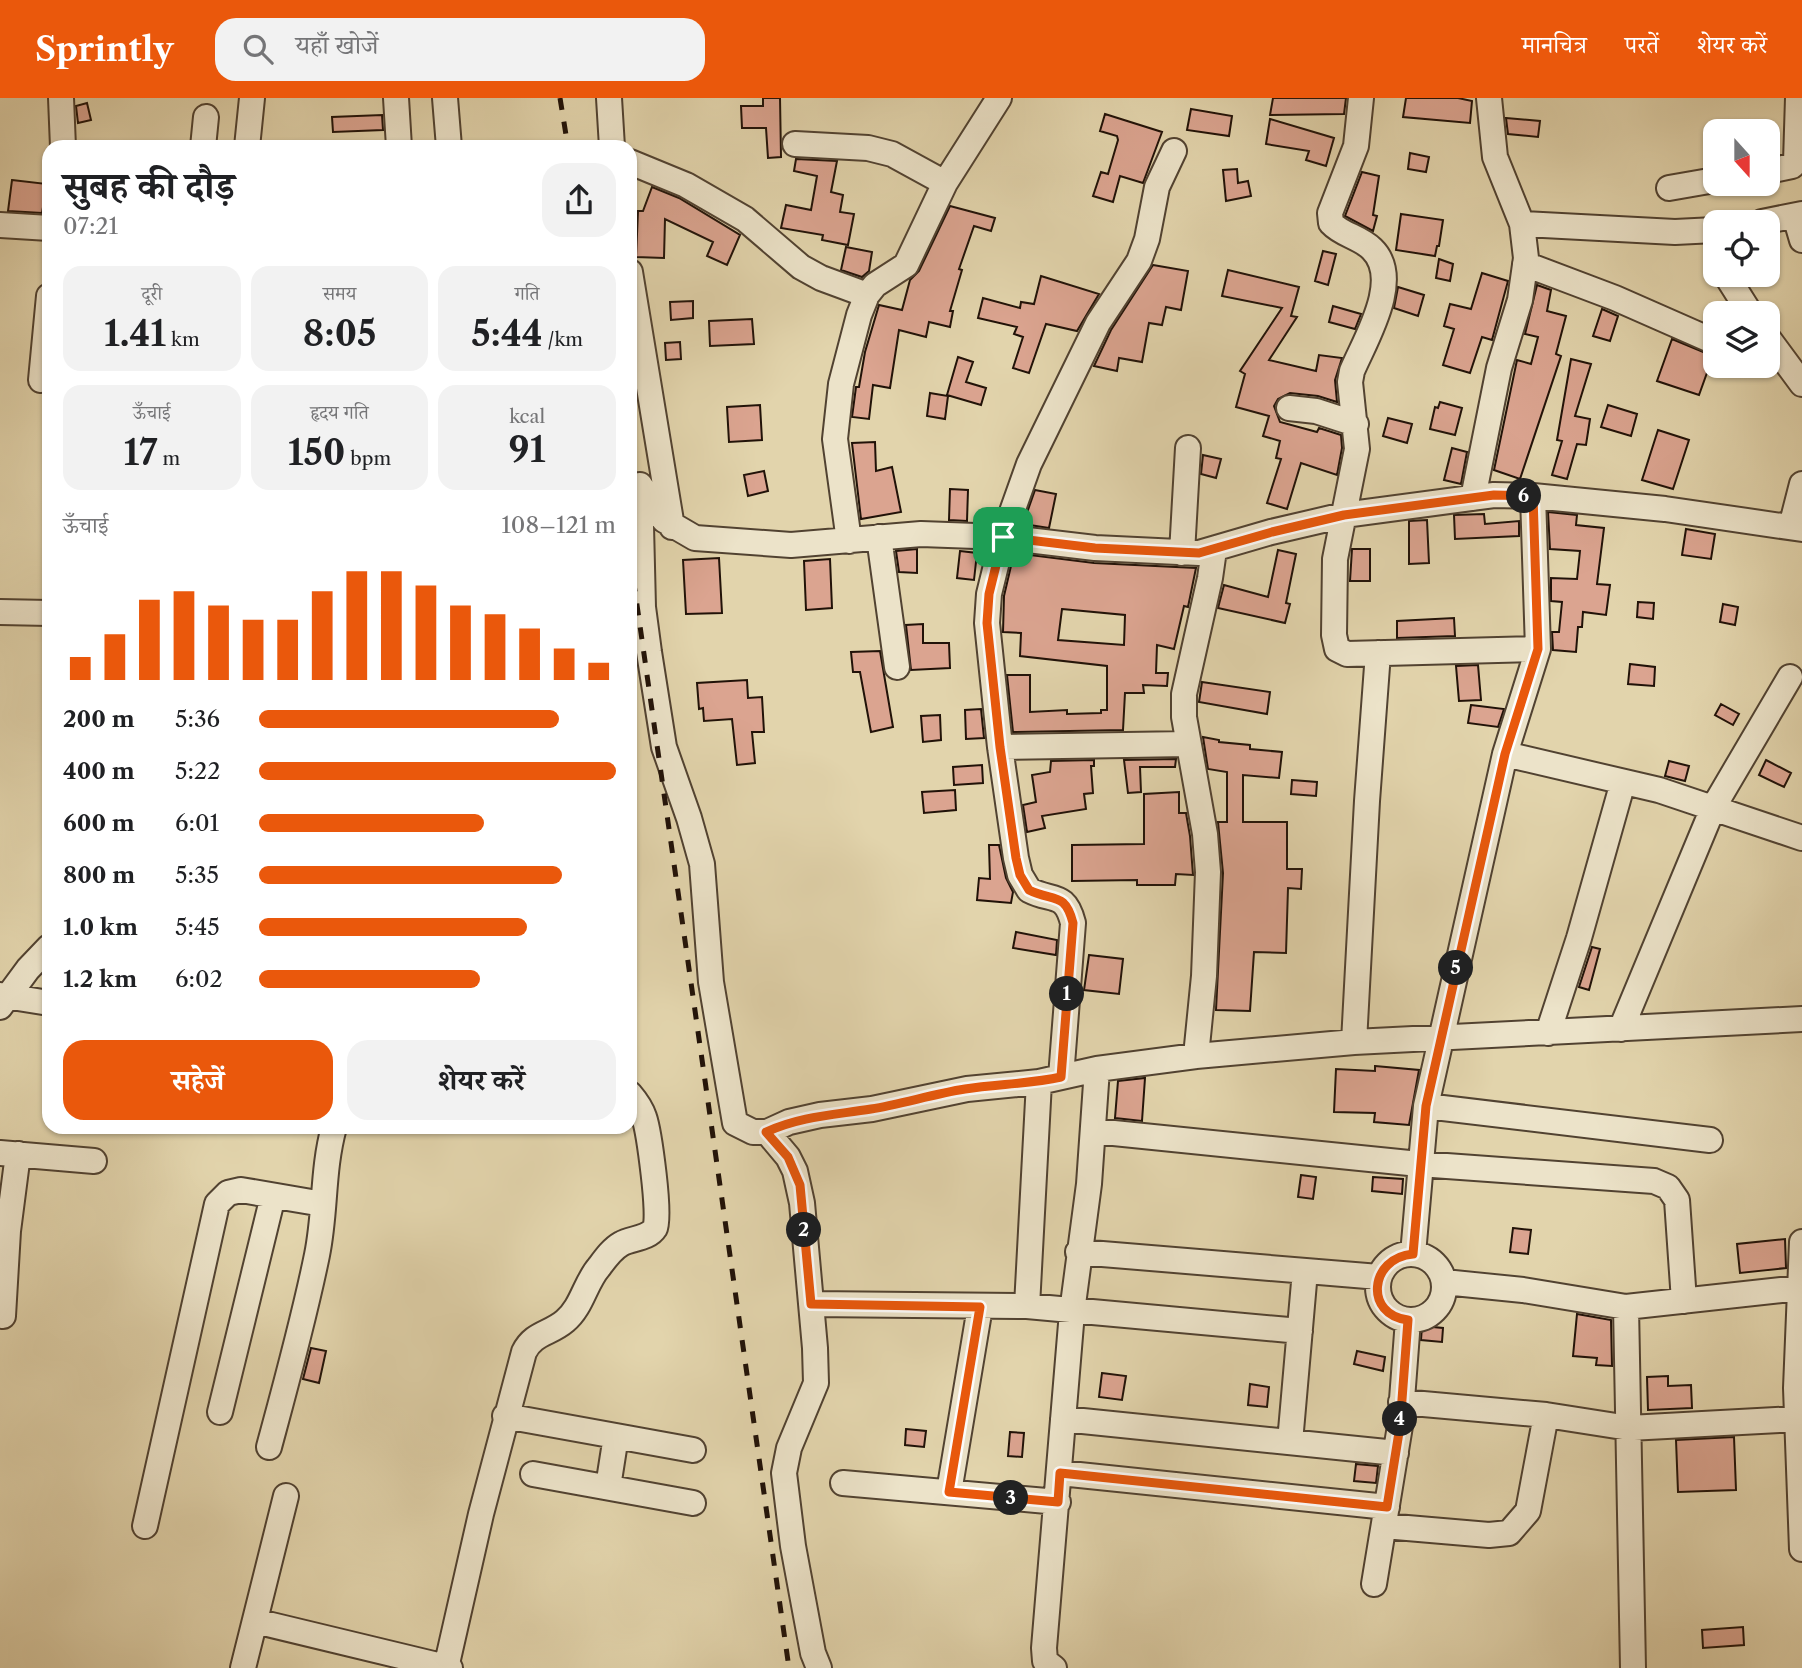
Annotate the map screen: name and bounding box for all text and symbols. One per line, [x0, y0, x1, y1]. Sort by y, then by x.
search box [215, 18, 705, 81]
text: Sprintly [35, 29, 173, 70]
text: यहाँ खोजें [295, 29, 379, 61]
icon: search [239, 30, 277, 68]
text: मानचित्र [1522, 30, 1587, 59]
text: परतें [1625, 30, 1659, 59]
text: शेयर करें [1697, 30, 1767, 59]
north arrow [1703, 119, 1780, 196]
map controls [1703, 119, 1780, 378]
text: सुबह की दौड़ [63, 162, 235, 209]
button: share [542, 163, 616, 237]
button: locate [1703, 210, 1780, 287]
text: 07:21 [63, 212, 118, 240]
text: दूरी [142, 282, 162, 305]
text: समय [323, 282, 356, 305]
text: गति [515, 282, 540, 305]
button: layers [1703, 301, 1780, 378]
text: 1.41 [104, 312, 166, 355]
text: 8:05 [303, 312, 376, 355]
text: 5:44 [471, 312, 542, 355]
text: km [166, 328, 200, 351]
text: /km [542, 328, 583, 351]
text: ऊँचाई [133, 401, 171, 424]
text: हृदय गति [310, 401, 369, 424]
text: kcal [509, 405, 545, 428]
text: 91 [509, 428, 545, 471]
text: 17 [123, 431, 157, 474]
text: 150 [288, 431, 345, 474]
text: m [157, 447, 180, 470]
text: bpm [345, 447, 391, 470]
pin: 6 [1506, 478, 1542, 514]
text: 6 [1518, 484, 1529, 507]
pin [973, 507, 1033, 567]
text: ऊँचाई [63, 511, 108, 539]
text: 108–121 m [501, 511, 616, 539]
icon: arrive [984, 518, 1022, 556]
text: 200 m [63, 705, 135, 733]
text: 5:36 [175, 705, 220, 733]
text: 400 m [63, 757, 135, 785]
text: 5:22 [175, 757, 220, 785]
text: 600 m [63, 809, 135, 837]
text: 6:01 [175, 809, 219, 837]
text: 800 m [63, 861, 135, 889]
text: 5:35 [175, 861, 219, 889]
text: 1.0 km [63, 913, 138, 941]
text: 5:45 [175, 913, 220, 941]
pin: 5 [1438, 950, 1474, 986]
text: 5 [1450, 956, 1461, 979]
text: 1.2 km [63, 965, 137, 993]
text: 6:02 [175, 965, 223, 993]
pin: 1 [1050, 976, 1084, 1012]
text: 1 [1062, 982, 1071, 1005]
button: सहेजें [63, 1040, 333, 1120]
button: शेयर करें [347, 1040, 616, 1120]
pin: 2 [786, 1212, 822, 1248]
text: 2 [798, 1218, 809, 1241]
pin: 4 [1382, 1402, 1418, 1436]
text: 4 [1394, 1407, 1405, 1430]
pin: 3 [993, 1480, 1028, 1516]
text: 3 [1005, 1486, 1016, 1509]

